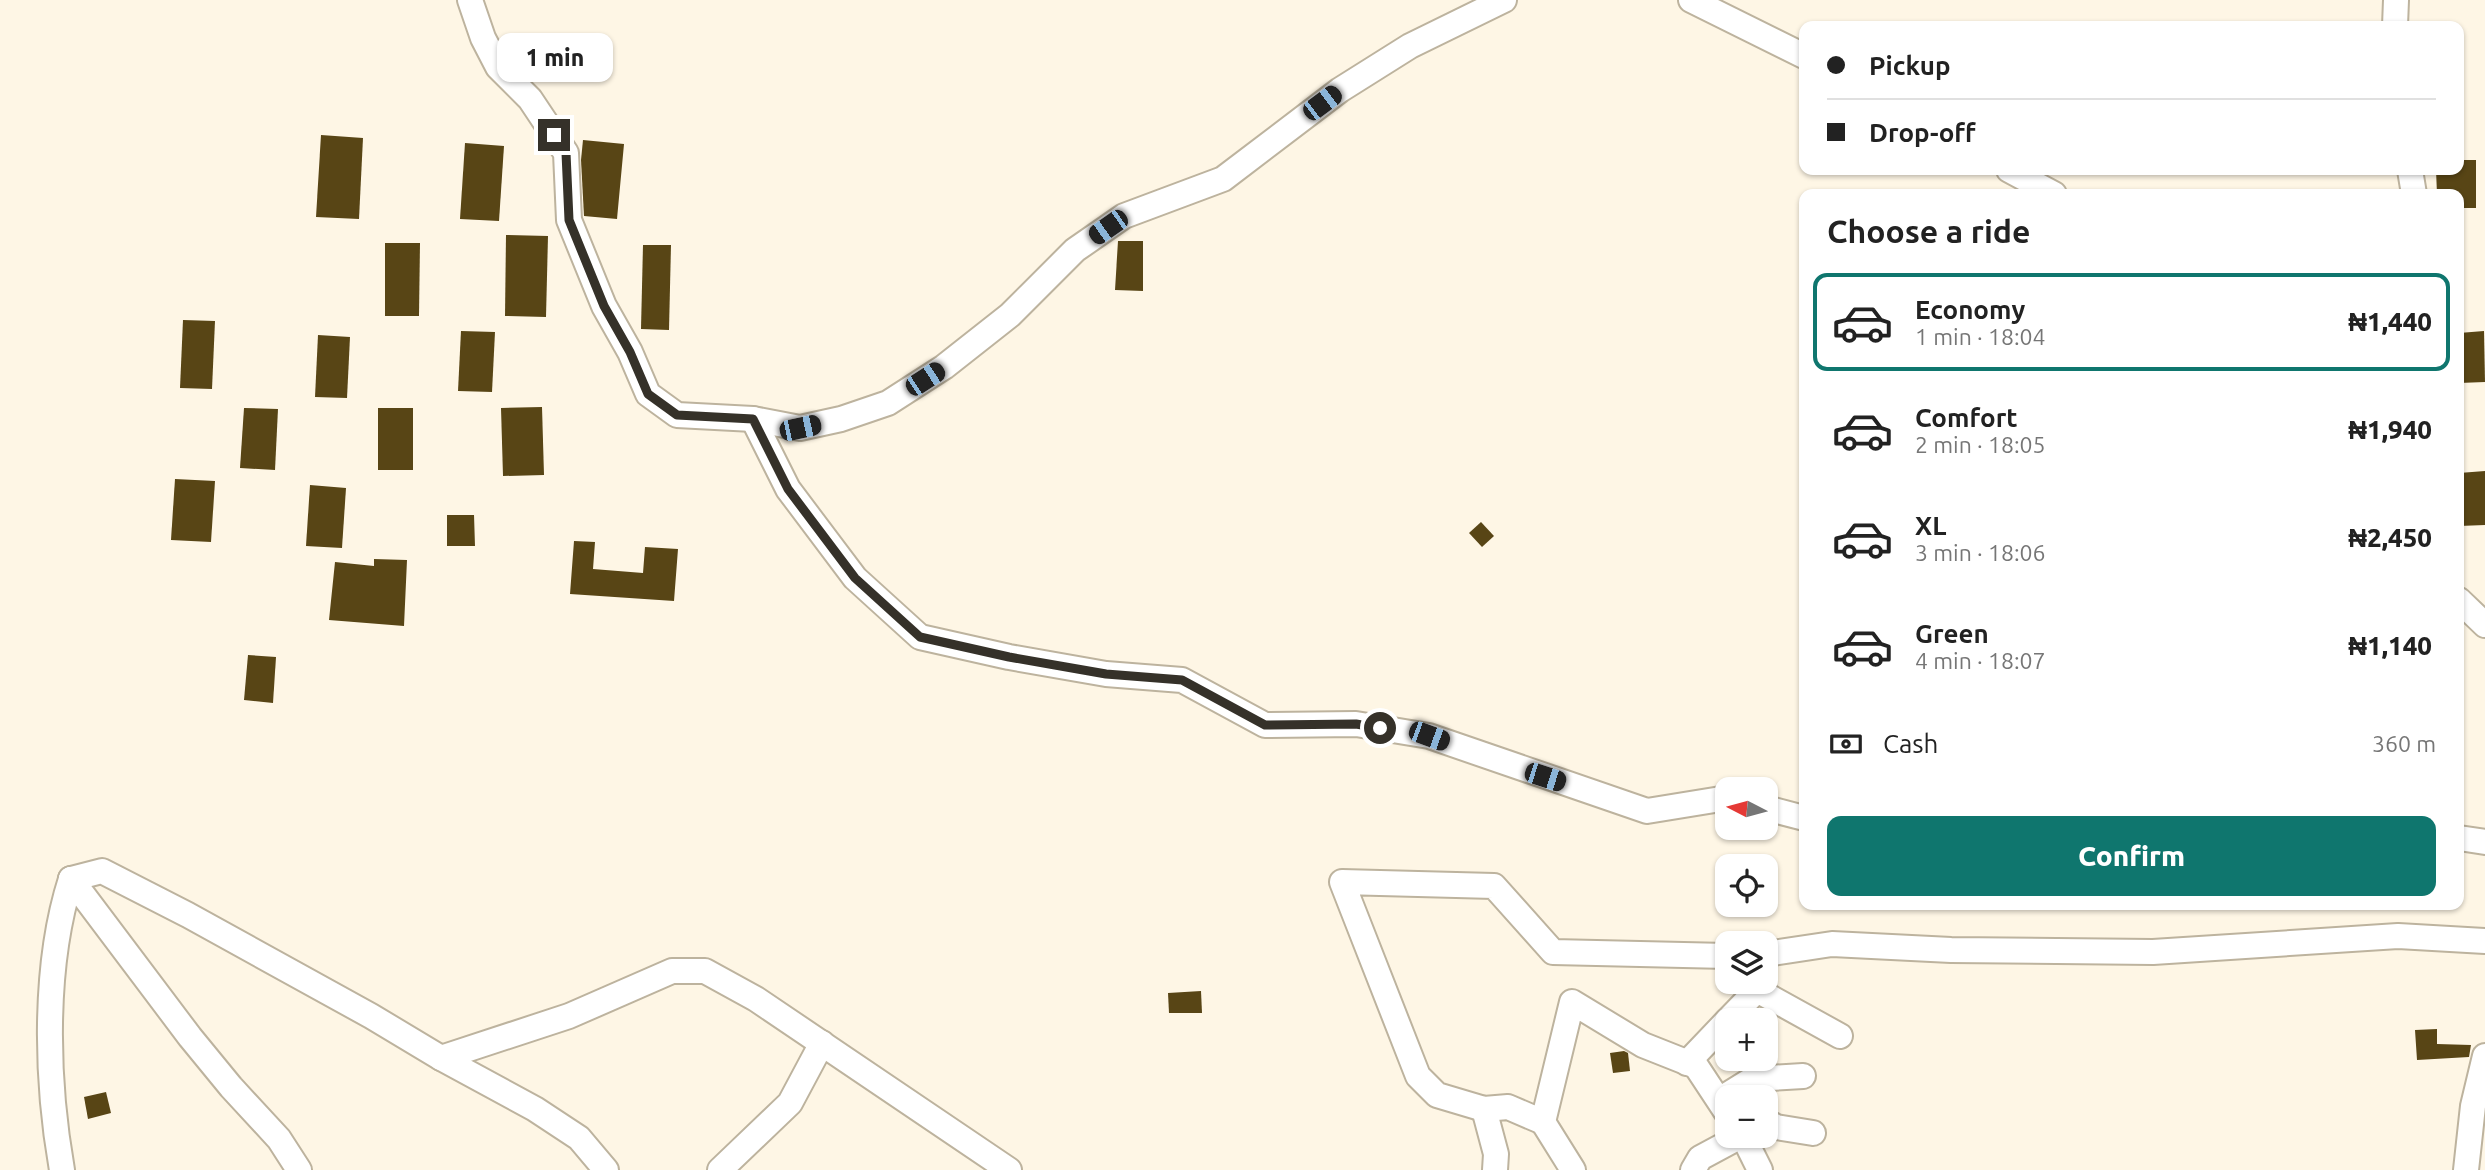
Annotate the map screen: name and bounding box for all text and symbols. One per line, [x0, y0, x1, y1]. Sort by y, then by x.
callout: 1 min [496, 33, 612, 82]
text: 1 min [526, 45, 584, 70]
text: Pickup [1869, 51, 1951, 80]
car [1299, 82, 1346, 124]
text: Drop-off [1869, 118, 1976, 147]
route end [538, 119, 570, 151]
car [1085, 206, 1132, 248]
text: Choose a ride [1827, 213, 2030, 249]
icon: car [1831, 291, 1894, 354]
text: Economy [1915, 295, 2025, 324]
text: ₦1,440 [2348, 307, 2432, 336]
text: 1 min · 18:04 [1915, 324, 2046, 349]
car [902, 359, 949, 399]
icon: car [1831, 399, 1894, 462]
text: Comfort [1915, 403, 2018, 432]
car [778, 413, 823, 443]
text: ₦1,940 [2348, 415, 2432, 444]
text: 2 min · 18:05 [1915, 432, 2046, 457]
icon: car [1831, 507, 1894, 570]
text: XL [1915, 511, 1946, 540]
text: ₦2,450 [2348, 523, 2432, 552]
text: 3 min · 18:06 [1915, 540, 2046, 565]
icon: car [1831, 615, 1894, 678]
text: Green [1915, 619, 1989, 648]
text: ₦1,140 [2348, 631, 2432, 660]
text: 4 min · 18:07 [1915, 648, 2046, 673]
route start [1364, 712, 1396, 744]
car [1406, 719, 1453, 753]
icon: cash [1827, 725, 1865, 763]
text: Cash [1883, 729, 1938, 758]
text: 360 m [2372, 731, 2436, 756]
car [1522, 761, 1569, 793]
north arrow [1715, 777, 1778, 840]
map controls [1715, 777, 1778, 1148]
button: Confirm [1827, 816, 2436, 896]
button: locate [1715, 854, 1778, 917]
button: layers [1715, 931, 1778, 994]
button: + [1715, 1008, 1778, 1071]
button: − [1715, 1085, 1778, 1148]

